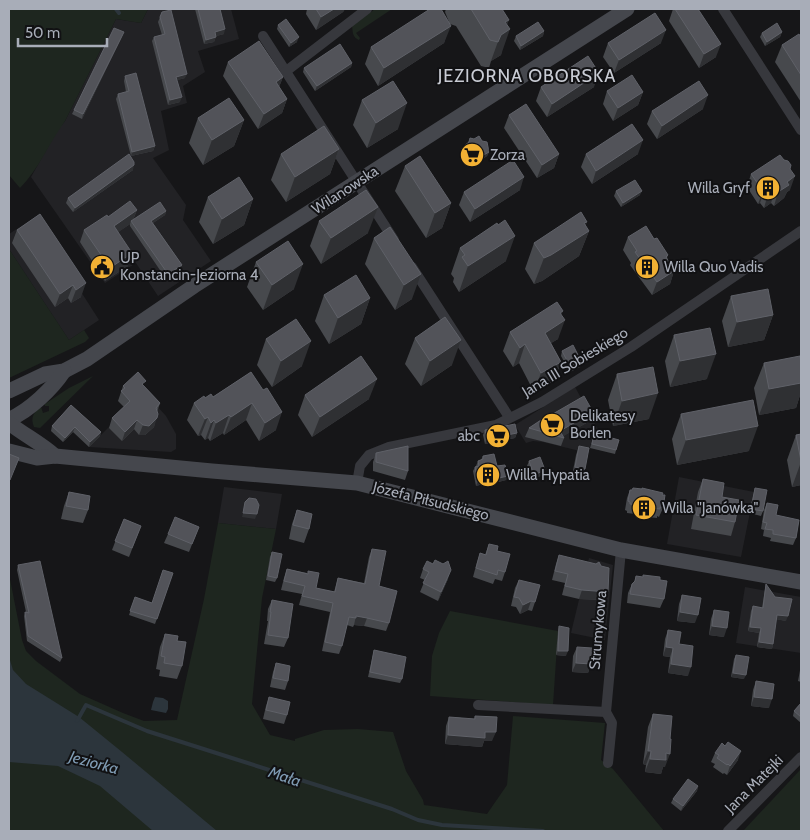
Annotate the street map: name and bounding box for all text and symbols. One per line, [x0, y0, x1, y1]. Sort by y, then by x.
scale bar [18, 15, 106, 47]
text: 50 m [25, 24, 60, 42]
district label: JEZIORNA OBORSKA [437, 65, 616, 87]
supermarket icon: Zorza [459, 142, 485, 168]
place label: Zorza [490, 146, 526, 164]
street label: Wilanowska [308, 161, 382, 218]
building icon: Willa Gryf [755, 175, 781, 201]
place label: Willa Gryf [688, 179, 750, 197]
place label: UP Konstancin-Jeziorna 4 [120, 249, 259, 284]
public building icon: UP Konstancin-Jeziorna 4 [89, 254, 115, 280]
building icon: Willa Quo Vadis [634, 254, 660, 280]
place label: Willa Quo Vadis [664, 258, 763, 276]
street label: Jana III Sobieskiego [518, 323, 631, 401]
place label: Delikatesy Borlen [570, 407, 636, 442]
supermarket icon: Delikatesy Borlen [539, 412, 565, 438]
supermarket icon: abc [485, 423, 511, 449]
place label: abc [458, 427, 480, 445]
building icon: Willa Hypatia [475, 462, 501, 488]
place label: Willa Hypatia [506, 466, 591, 484]
street label: Józefa Piłsudskiego [370, 478, 491, 524]
building icon: Willa "Janówka" [631, 495, 657, 521]
place label: Willa "Janówka" [662, 499, 759, 517]
street label: Strumykowa [586, 589, 610, 670]
water label: Jeziorka [65, 746, 121, 778]
street label: Jana Matejki [721, 751, 787, 817]
water label: Mała [265, 762, 303, 791]

